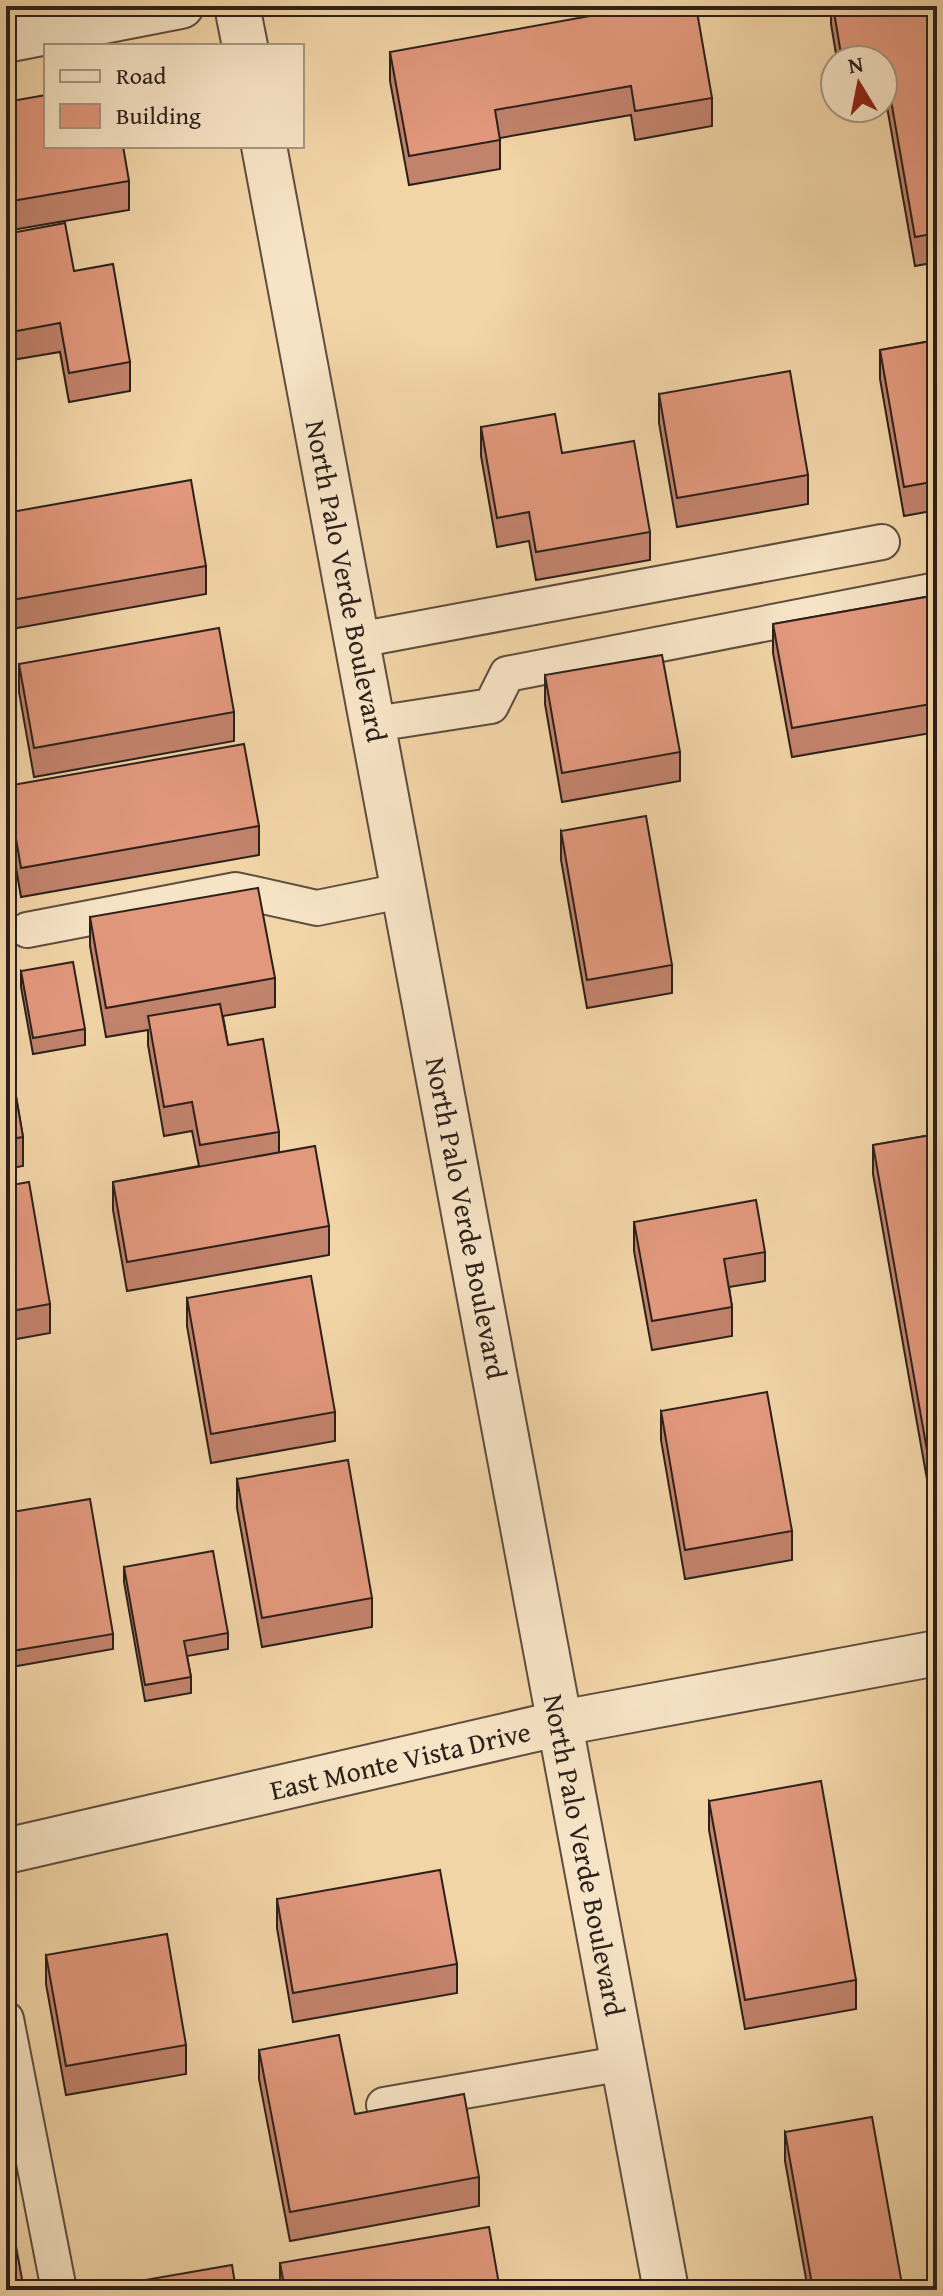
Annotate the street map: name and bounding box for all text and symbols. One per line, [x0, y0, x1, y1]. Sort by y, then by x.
legend [44, 44, 304, 148]
north arrow [819, 44, 899, 124]
text: N [846, 47, 866, 81]
text: Road [116, 58, 166, 93]
text: Building [116, 98, 201, 133]
street label: North Palo Verde Boulevard [296, 417, 398, 745]
street label: North Palo Verde Boulevard [416, 1054, 518, 1382]
street label: North Palo Verde Boulevard [534, 1691, 636, 2019]
street label: East Monte Vista Drive [266, 1710, 534, 1810]

